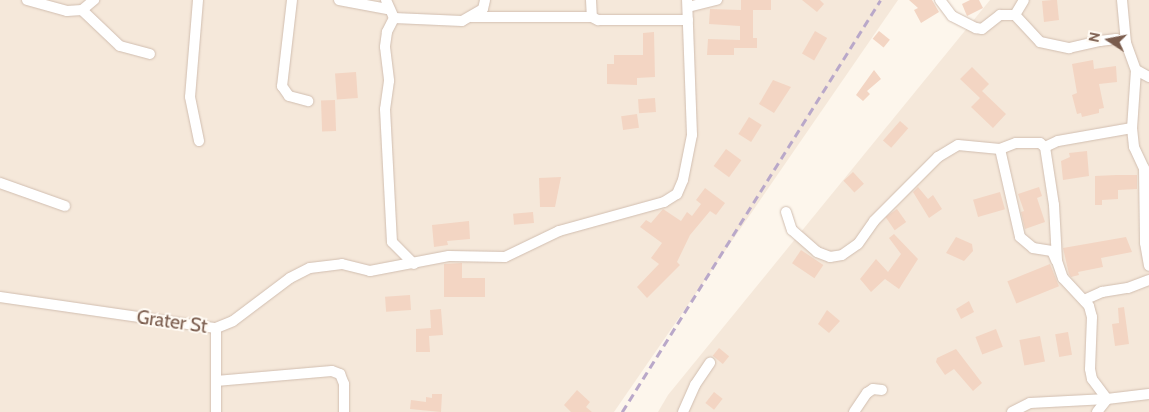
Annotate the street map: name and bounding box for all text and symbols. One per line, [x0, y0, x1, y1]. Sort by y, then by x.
north arrow [1084, 15, 1134, 65]
text: N [1084, 31, 1104, 44]
street label: Grater St [135, 306, 209, 338]

